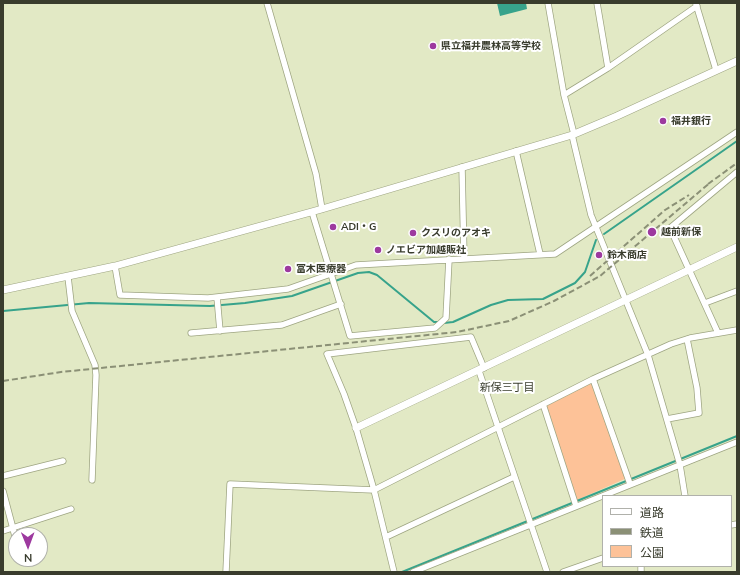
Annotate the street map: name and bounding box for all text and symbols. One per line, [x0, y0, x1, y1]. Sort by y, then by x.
place label: 県立福井農林高等学校 [441, 40, 541, 52]
marker: 県立福井農林高等学校 [428, 41, 438, 51]
place label: 福井銀行 [671, 115, 711, 127]
marker: 福井銀行 [658, 116, 668, 126]
place label: ADI・G [341, 221, 376, 233]
marker: ADI・G [328, 222, 338, 232]
marker: 越前新保 [646, 226, 658, 238]
place label: 越前新保 [661, 226, 701, 238]
place label: クスリのアオキ [421, 227, 491, 239]
marker: クスリのアオキ [408, 228, 418, 238]
place label: ノエビア加越販社 [386, 244, 466, 256]
marker: ノエビア加越販社 [373, 245, 383, 255]
place label: 鈴木商店 [607, 249, 647, 261]
marker: 鈴木商店 [594, 250, 604, 260]
place label: 冨木医療器 [296, 263, 346, 275]
marker: 冨木医療器 [283, 264, 293, 274]
district label: 新保三丁目 [480, 381, 534, 395]
legend [602, 495, 732, 567]
text: 道路 [640, 505, 664, 520]
text: 鉄道 [640, 525, 664, 540]
north arrow [8, 527, 48, 567]
text: 公園 [640, 545, 664, 560]
text: N [24, 551, 32, 565]

